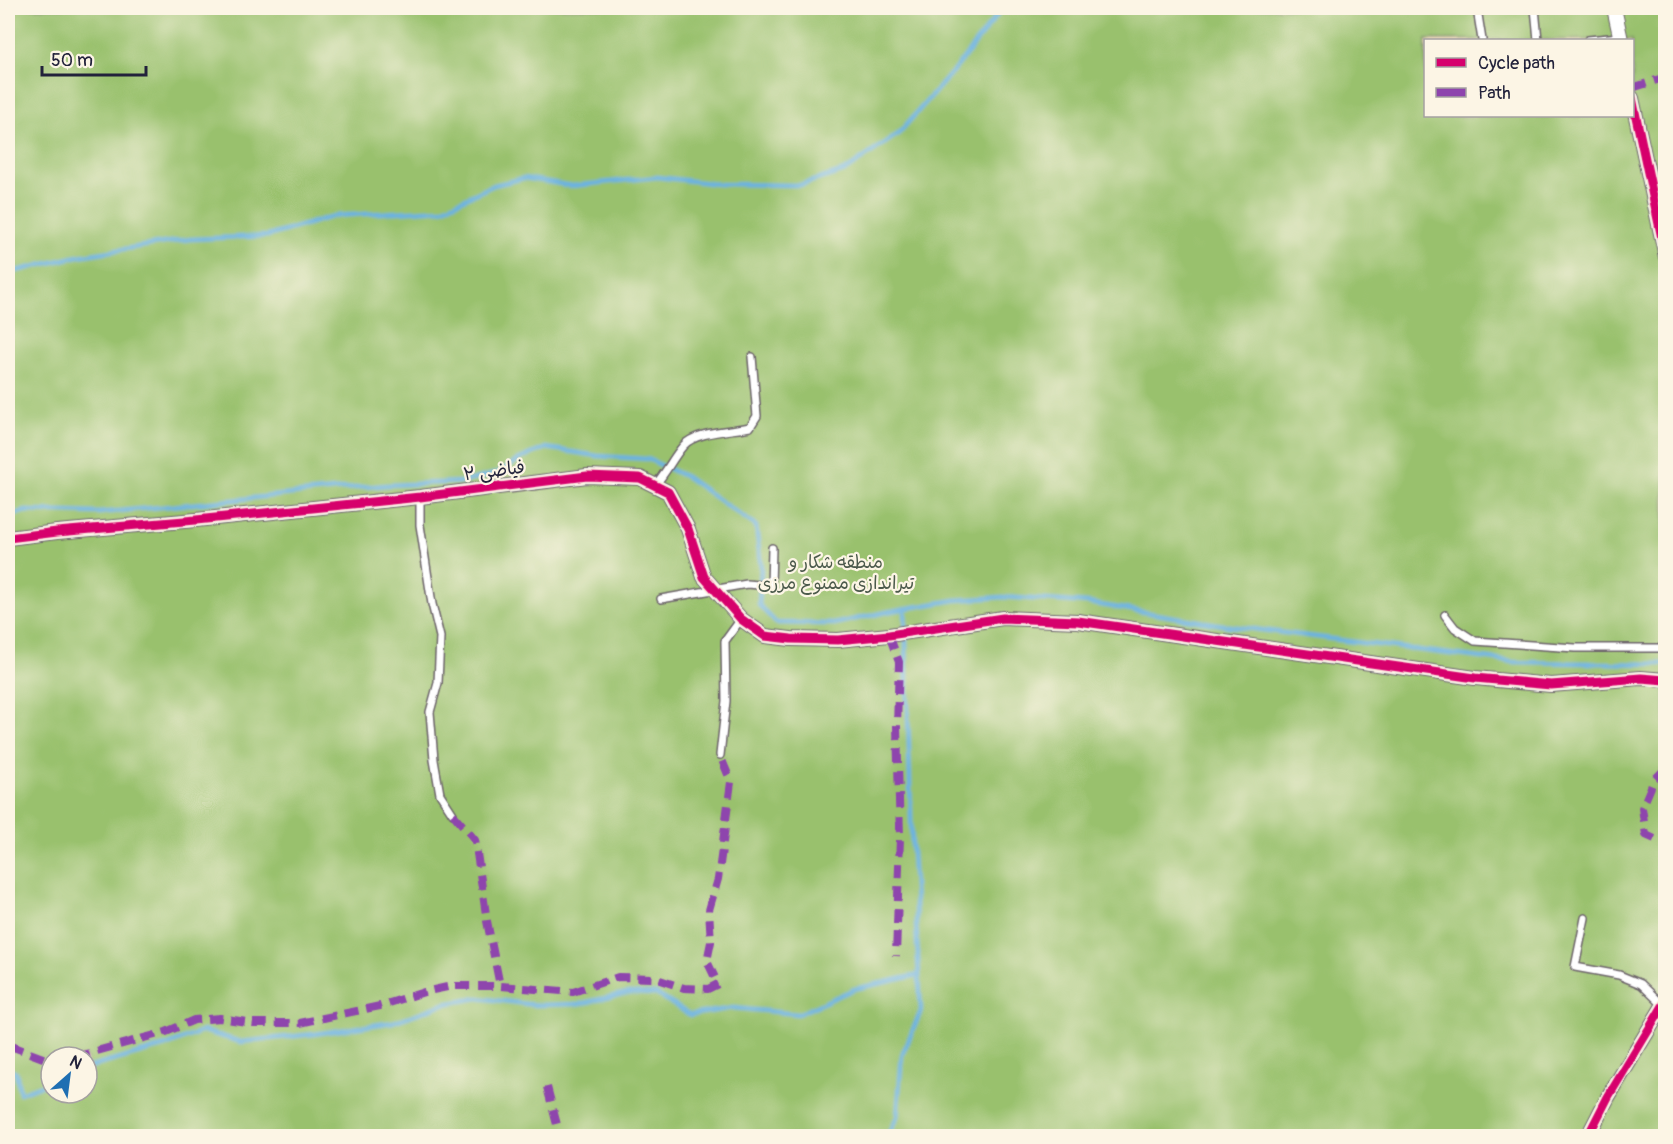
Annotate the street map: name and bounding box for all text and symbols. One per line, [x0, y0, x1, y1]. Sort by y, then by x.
scale bar [42, 39, 146, 77]
legend [1424, 39, 1634, 117]
text: 50 m [51, 49, 93, 72]
text: Cycle path [1478, 52, 1555, 75]
text: Path [1478, 82, 1511, 105]
street label: فیاضی ۲ [462, 456, 526, 486]
park label: منطقه شکار و تیراندازی ممنوع مرزی [758, 551, 915, 595]
north arrow [39, 1045, 99, 1105]
text: N [66, 1051, 85, 1074]

